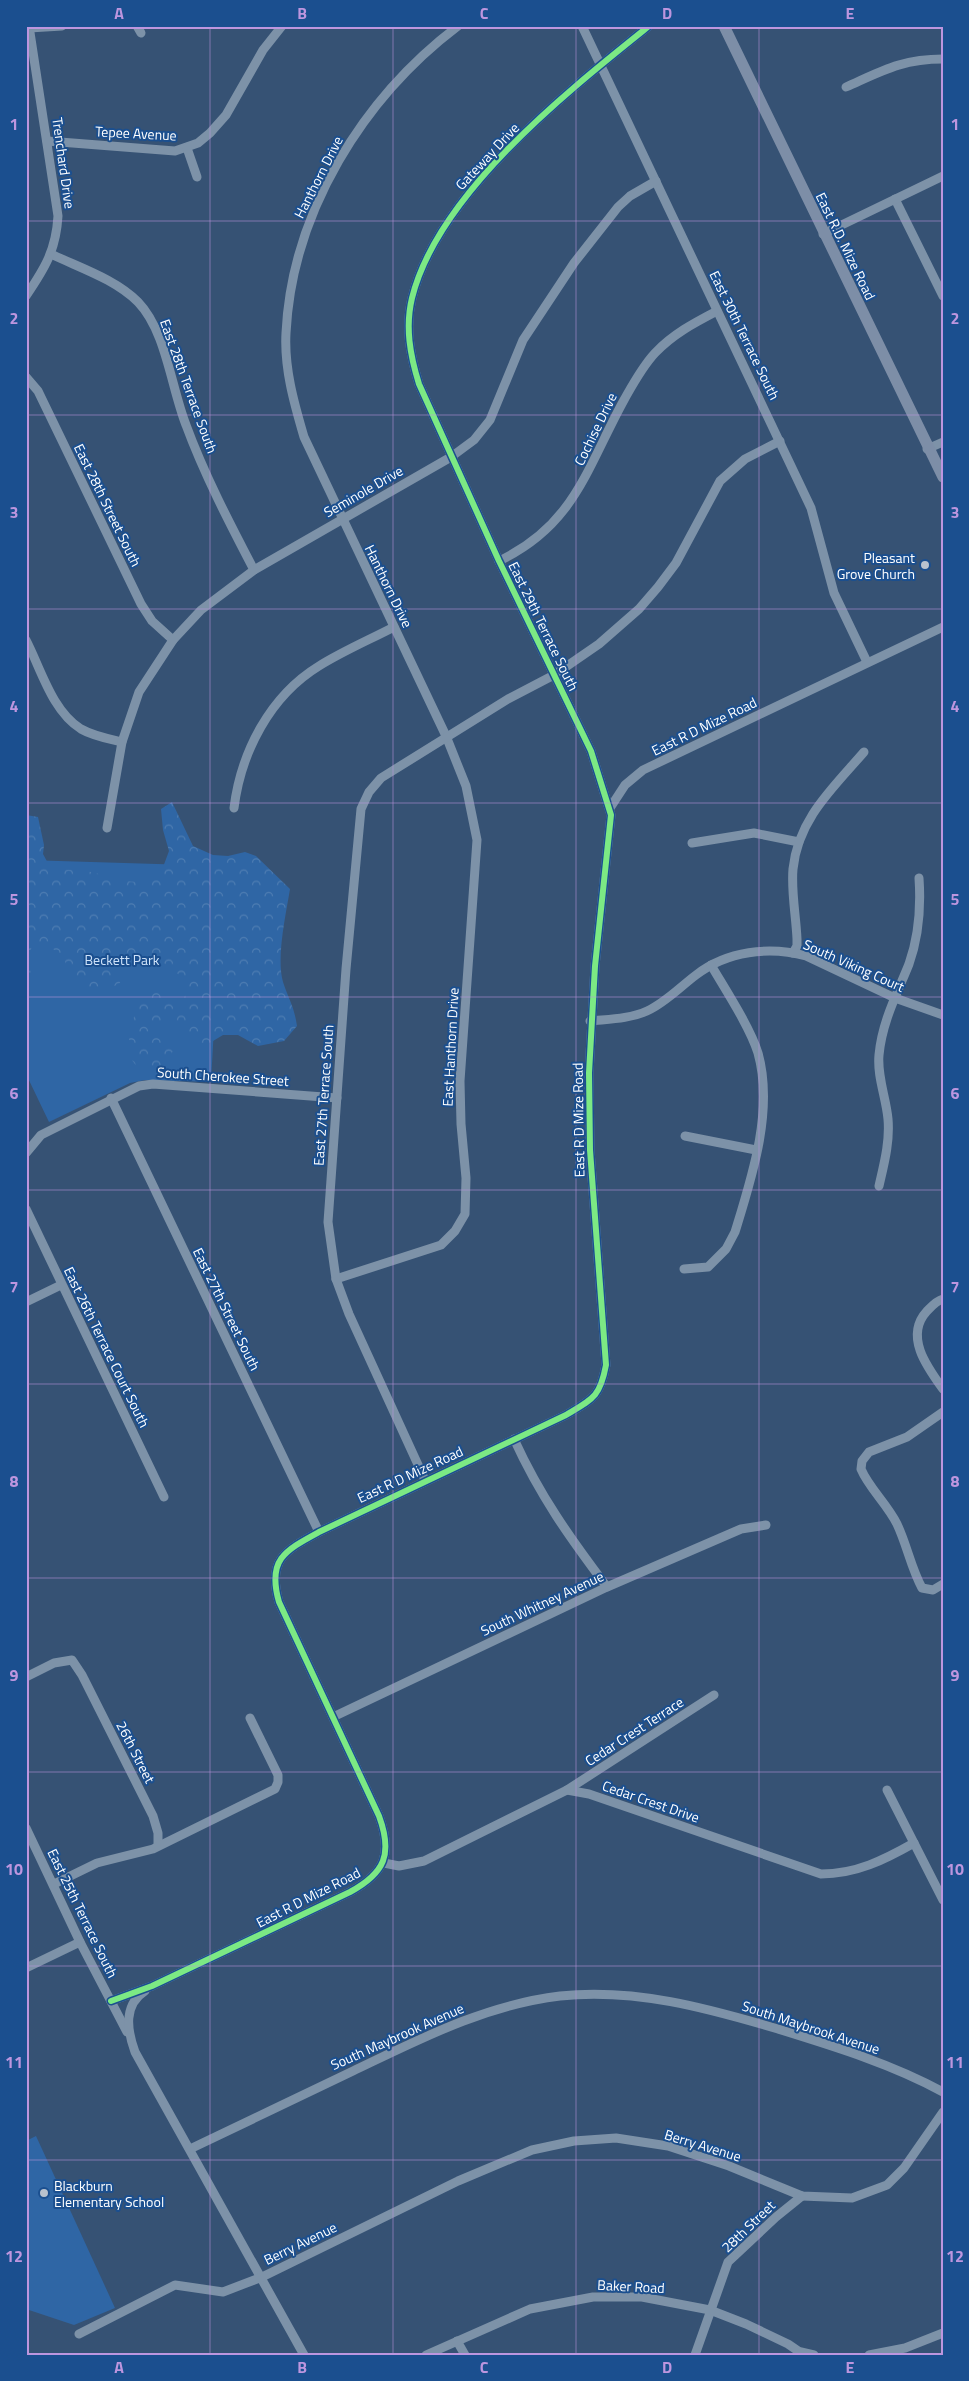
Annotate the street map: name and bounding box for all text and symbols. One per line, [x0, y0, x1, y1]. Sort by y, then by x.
text: A [114, 1, 124, 25]
text: B [297, 1, 307, 25]
text: C [480, 1, 489, 25]
text: D [662, 1, 672, 25]
text: E [846, 1, 855, 25]
text: 1 [10, 112, 18, 136]
text: 1 [951, 112, 959, 136]
street label: Trenchard Drive [47, 116, 81, 210]
street label: Gateway Drive [450, 118, 524, 194]
street label: Tepee Avenue [95, 120, 177, 146]
street label: Hanthorn Drive [288, 132, 348, 222]
street label: East R.D. Mize Road [811, 189, 881, 303]
street label: East 30th Terrace South [705, 267, 785, 403]
text: 2 [10, 306, 18, 330]
text: 2 [951, 306, 959, 330]
street label: East 28th Terrace South [155, 316, 223, 456]
street label: Cochise Drive [568, 389, 622, 469]
street label: East 28th Street South [69, 440, 147, 570]
street label: Seminole Drive [319, 460, 407, 522]
text: 3 [10, 500, 18, 524]
text: 3 [951, 500, 959, 524]
street label: Hanthorn Drive [360, 541, 418, 631]
place label: Pleasant Grove Church [837, 547, 915, 584]
street label: East 29th Terrace South [504, 558, 584, 694]
marker: Pleasant Grove Church [919, 559, 931, 571]
street label: East R D Mize Road [648, 691, 760, 761]
text: 4 [10, 694, 19, 718]
text: 4 [951, 694, 960, 718]
text: 5 [10, 887, 19, 911]
text: 5 [951, 887, 960, 911]
street label: South Viking Court [800, 933, 908, 997]
park label: Beckett Park [84, 949, 160, 970]
street label: East Hanthorn Drive [436, 987, 464, 1107]
street label: East 27th Terrace South [308, 1024, 338, 1166]
street label: South Cherokee Street [156, 1061, 290, 1091]
street label: East R D Mize Road [567, 1062, 589, 1178]
text: 6 [10, 1081, 19, 1105]
text: 6 [951, 1081, 960, 1105]
street label: East 27th Street South [188, 1244, 266, 1374]
street label: East 26th Terrace Court South [59, 1263, 155, 1431]
text: 7 [10, 1275, 18, 1299]
text: 7 [951, 1275, 959, 1299]
street label: East R D Mize Road [354, 1440, 466, 1508]
text: 8 [10, 1469, 19, 1493]
text: 8 [951, 1469, 960, 1493]
street label: South Whitney Avenue [477, 1565, 607, 1641]
text: 9 [10, 1663, 19, 1687]
text: 9 [951, 1663, 960, 1687]
street label: Cedar Crest Terrace [581, 1691, 687, 1771]
street label: 26th Street [111, 1717, 161, 1787]
street label: Cedar Crest Drive [600, 1775, 702, 1827]
street label: East 25th Terrace South [43, 1845, 123, 1981]
text: 10 [5, 1857, 23, 1881]
text: 10 [946, 1857, 964, 1881]
street label: East R D Mize Road [252, 1862, 364, 1932]
street label: South Maybrook Avenue [739, 1995, 883, 2059]
street label: South Maybrook Avenue [327, 1997, 467, 2075]
text: 11 [5, 2050, 23, 2074]
text: 11 [946, 2050, 964, 2074]
street label: Berry Avenue [662, 2123, 744, 2167]
place label: Blackburn Elementary School [54, 2175, 164, 2212]
marker: Blackburn Elementary School [38, 2187, 50, 2199]
street label: 28th Street [717, 2195, 780, 2257]
street label: Berry Avenue [260, 2216, 340, 2270]
text: 12 [5, 2244, 23, 2268]
text: 12 [946, 2244, 964, 2268]
street label: Baker Road [597, 2274, 665, 2298]
text: A [114, 2355, 124, 2379]
text: B [297, 2355, 307, 2379]
text: C [480, 2355, 489, 2379]
text: D [662, 2355, 672, 2379]
text: E [846, 2355, 855, 2379]

